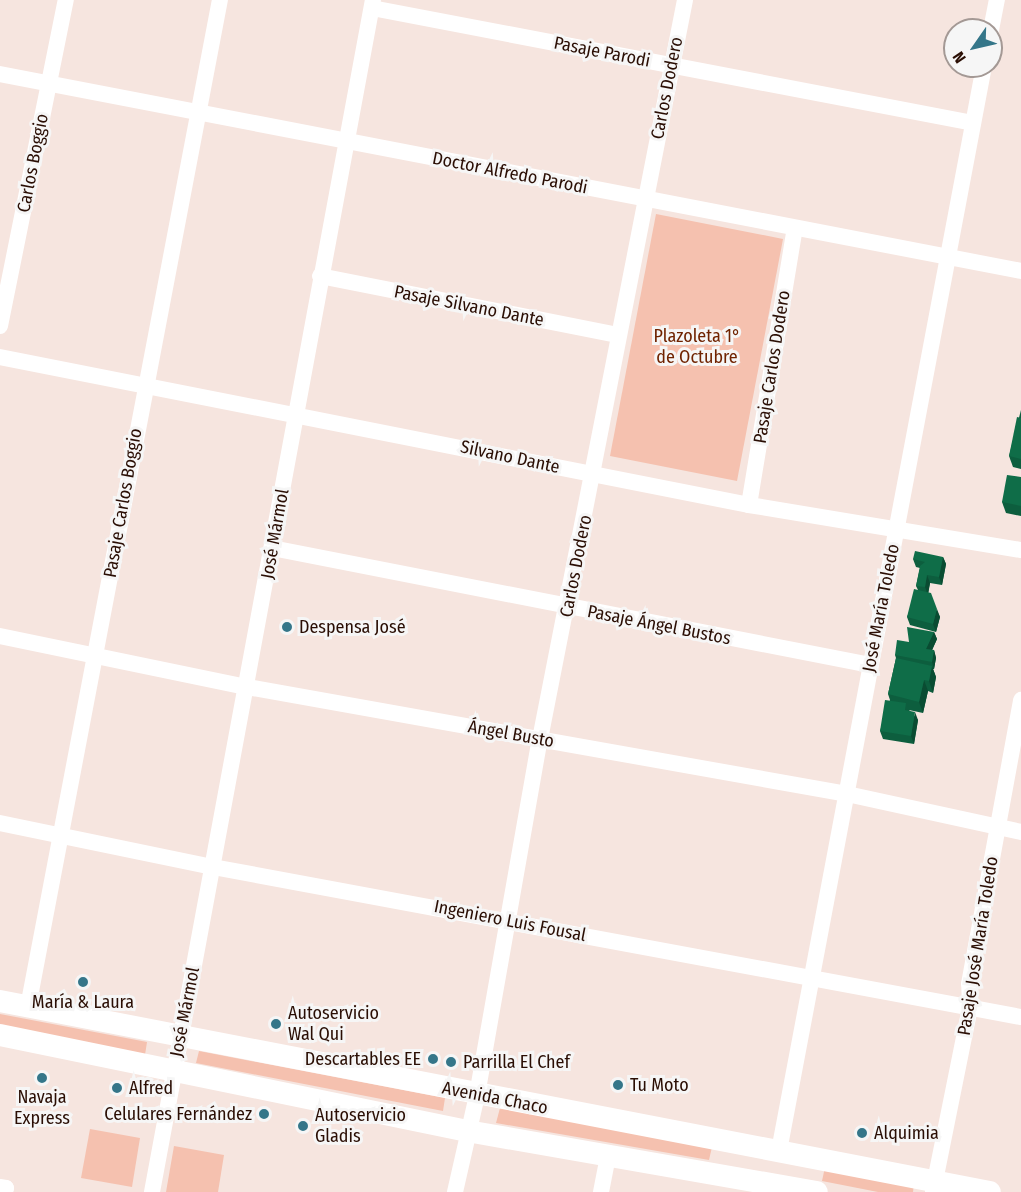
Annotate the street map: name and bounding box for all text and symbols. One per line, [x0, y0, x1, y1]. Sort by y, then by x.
north arrow [943, 18, 1003, 78]
street label: Pasaje Parodi [552, 32, 652, 72]
street label: Carlos Dodero [646, 35, 688, 141]
text: N [949, 48, 970, 67]
street label: Carlos Boggio [13, 112, 53, 214]
street label: Doctor Alfredo Parodi [431, 147, 589, 199]
street label: Pasaje Silvano Dante [392, 281, 546, 331]
street label: Pasaje Carlos Dodero [749, 289, 795, 445]
park label: Plazoleta 1° de Octubre [654, 326, 740, 368]
street label: Pasaje Carlos Boggio [99, 427, 147, 579]
street label: Silvano Dante [458, 436, 562, 478]
street label: José Mármol [256, 487, 294, 581]
street label: Carlos Dodero [555, 513, 597, 619]
street label: José María Toledo [858, 542, 904, 674]
street label: Pasaje Ángel Bustos [585, 600, 733, 650]
place label: Despensa José [299, 616, 406, 638]
marker: Despensa José [280, 620, 294, 634]
street label: Ángel Busto [466, 716, 556, 752]
street label: Pasaje José María Toledo [953, 855, 1003, 1037]
street label: Ingeniero Luis Fousal [432, 896, 588, 946]
street label: José Mármol [166, 965, 204, 1059]
marker: María & Laura [76, 975, 90, 989]
place label: María & Laura [32, 991, 134, 1013]
place label: Autoservicio Wal Qui [288, 1003, 379, 1046]
marker: Autoservicio Wal Qui [269, 1017, 283, 1031]
place label: Descartables EE [305, 1048, 421, 1070]
place label: Parrilla El Chef [463, 1051, 570, 1073]
marker: Descartables EE [426, 1052, 440, 1066]
marker: Parrilla El Chef [444, 1055, 458, 1069]
marker: Navaja Express [35, 1071, 49, 1085]
place label: Tu Moto [630, 1074, 689, 1096]
place label: Alfred [129, 1077, 173, 1099]
street label: Avenida Chaco [440, 1077, 550, 1119]
marker: Tu Moto [611, 1078, 625, 1092]
marker: Alfred [110, 1081, 124, 1095]
place label: Navaja Express [14, 1087, 70, 1130]
place label: Celulares Fernández [104, 1103, 252, 1125]
place label: Autoservicio Gladis [315, 1105, 406, 1148]
marker: Celulares Fernández [257, 1107, 271, 1121]
marker: Autoservicio Gladis [296, 1119, 310, 1133]
place label: Alquimia [874, 1122, 939, 1144]
marker: Alquimia [855, 1126, 869, 1140]

